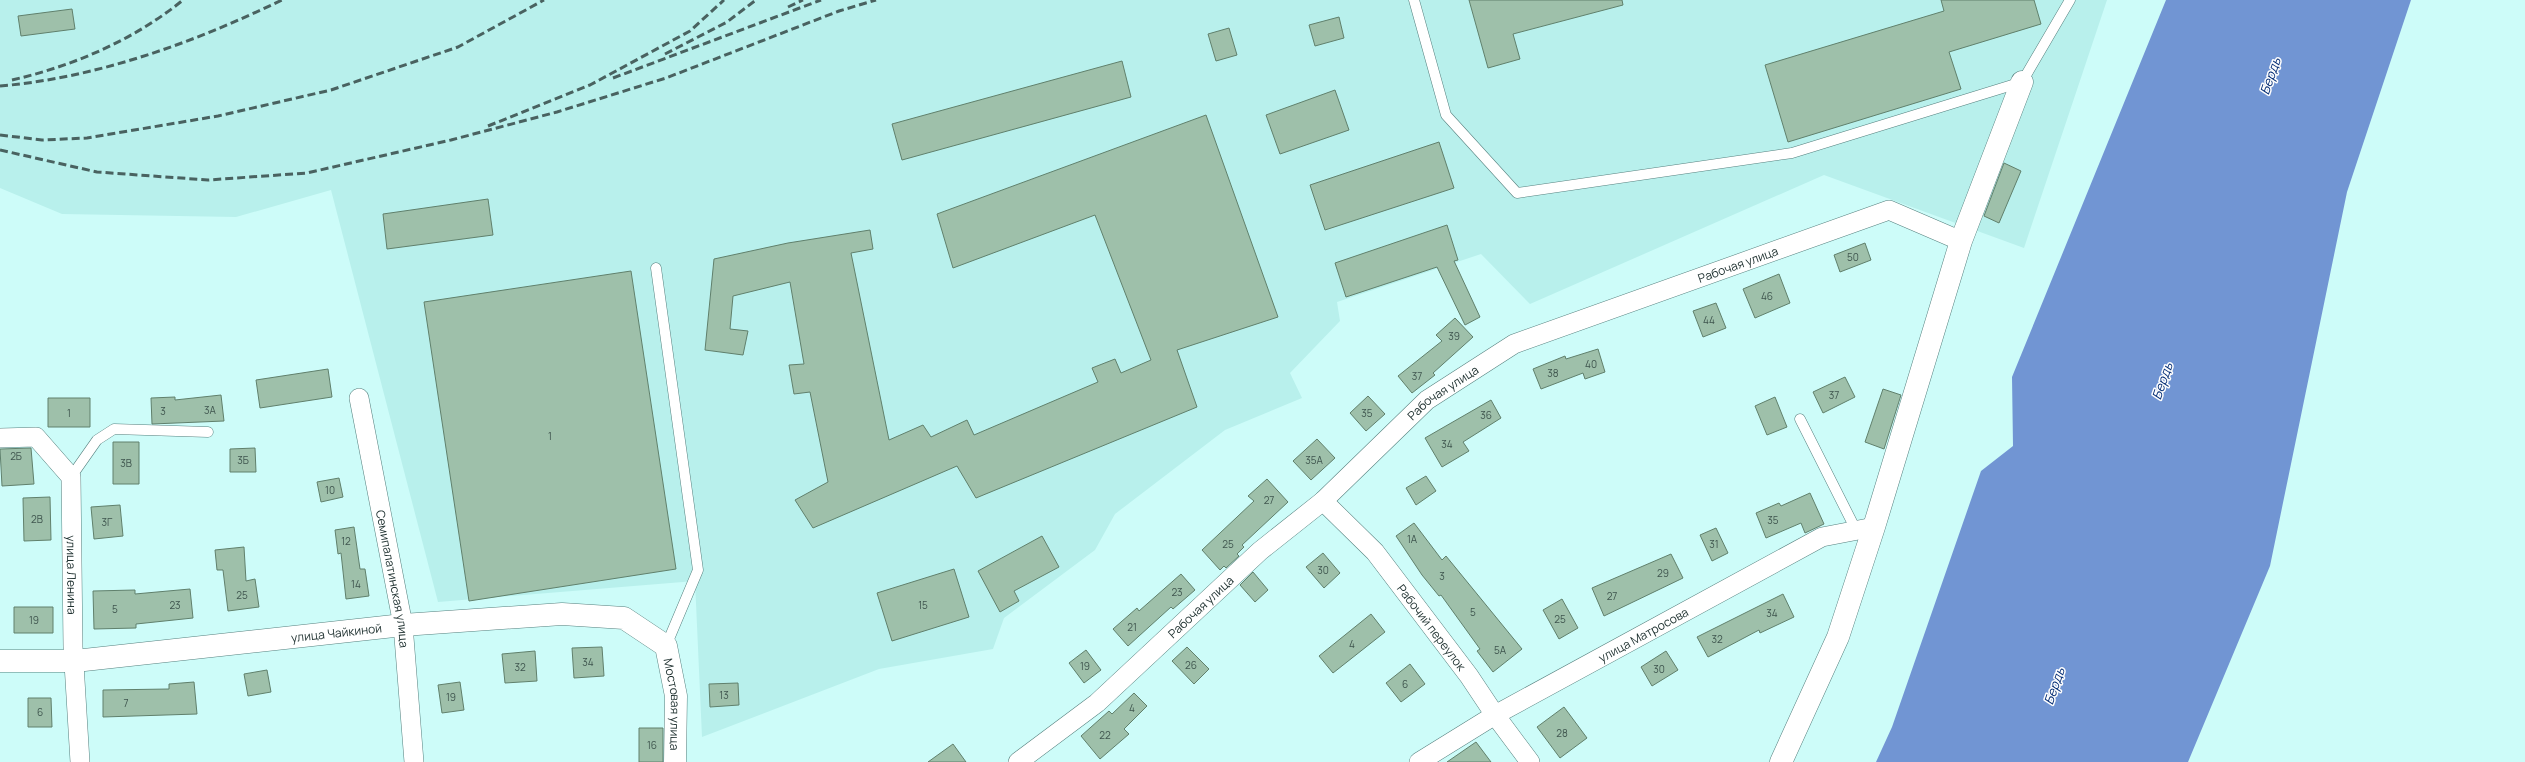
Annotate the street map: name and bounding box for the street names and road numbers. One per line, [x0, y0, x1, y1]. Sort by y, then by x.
street label: Рабочая улица [1695, 242, 1780, 286]
street label: Рабочая улица [1403, 361, 1481, 423]
street label: Семипалатинская улица [372, 508, 413, 648]
street label: улица Ленина [63, 535, 81, 615]
street label: Рабочая улица [1164, 572, 1237, 641]
street label: Рабочий переулок [1394, 580, 1471, 675]
street label: улица Матросова [1595, 603, 1691, 666]
street label: улица Чайкиной [290, 619, 383, 646]
street label: Мостовая улица [660, 657, 685, 751]

